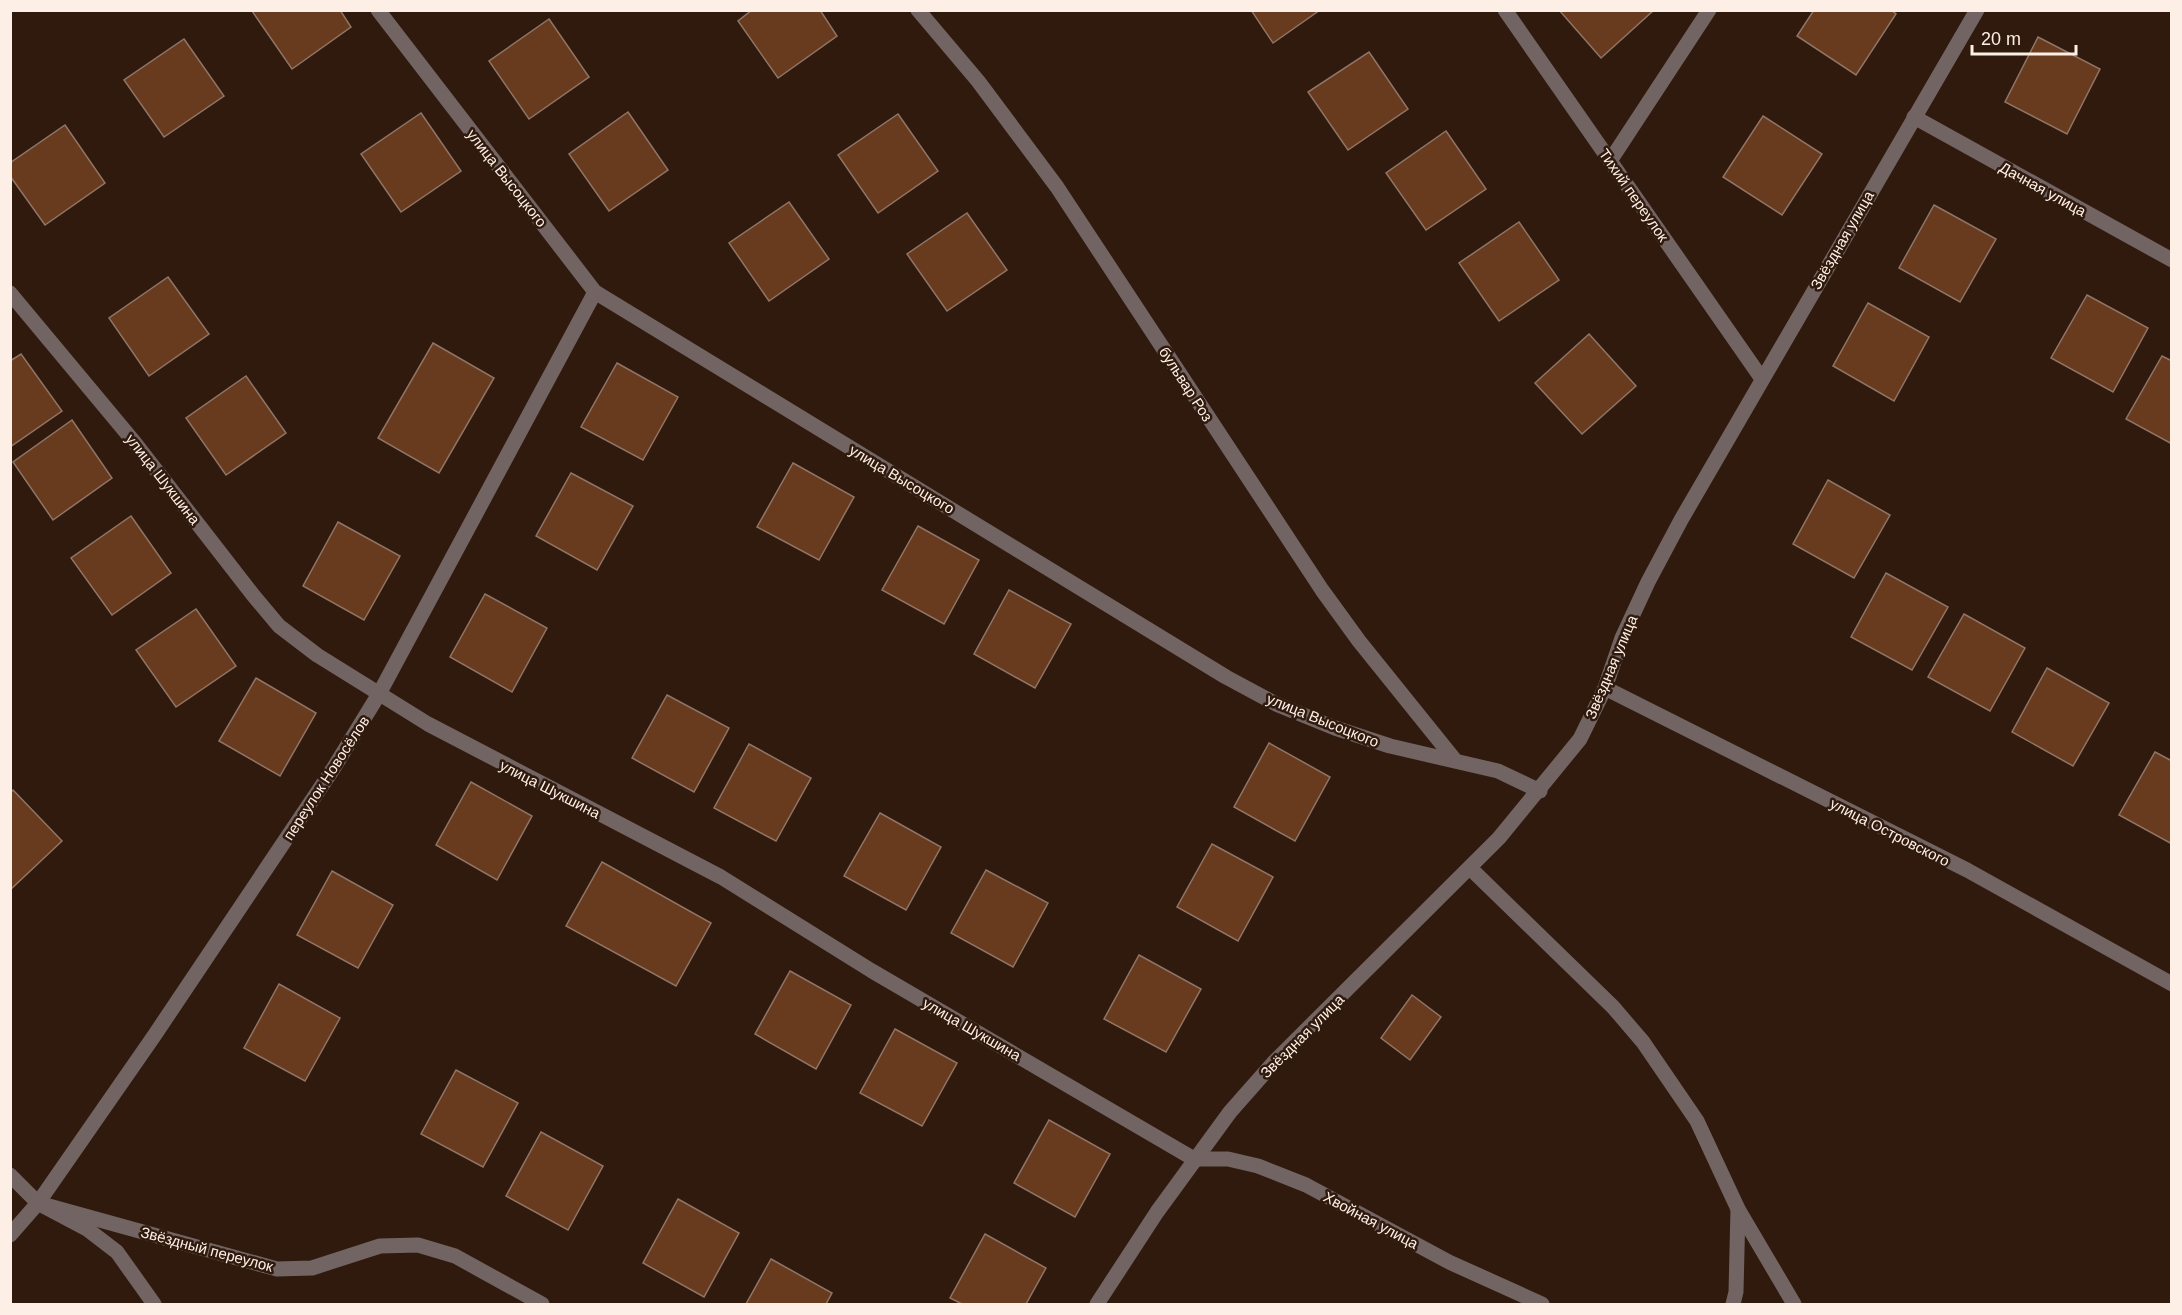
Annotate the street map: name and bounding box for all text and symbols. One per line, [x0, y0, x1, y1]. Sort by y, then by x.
scale bar [1972, 18, 2076, 56]
text: 20 m [1981, 29, 2021, 49]
street label: улица Высоцкого [464, 126, 550, 230]
street label: Тихий переулок [1596, 145, 1673, 245]
street label: Дачная улица [1997, 158, 2090, 220]
street label: Звёздная улица [1807, 187, 1877, 292]
street label: бульвар Роз [1156, 344, 1216, 424]
street label: улица Шукшина [122, 430, 204, 528]
street label: улица Высоцкого [846, 441, 958, 517]
street label: Звёздная улица [1582, 612, 1641, 721]
street label: улица Высоцкого [1264, 690, 1382, 750]
street label: переулок Новосёлов [280, 713, 373, 843]
street label: улица Шукшина [497, 756, 604, 822]
street label: улица Островского [1827, 794, 1953, 870]
street label: Звёздная улица [1257, 990, 1348, 1081]
street label: улица Шукшина [920, 994, 1025, 1064]
street label: Хвойная улица [1321, 1188, 1422, 1252]
street label: Звёздный переулок [139, 1223, 275, 1275]

